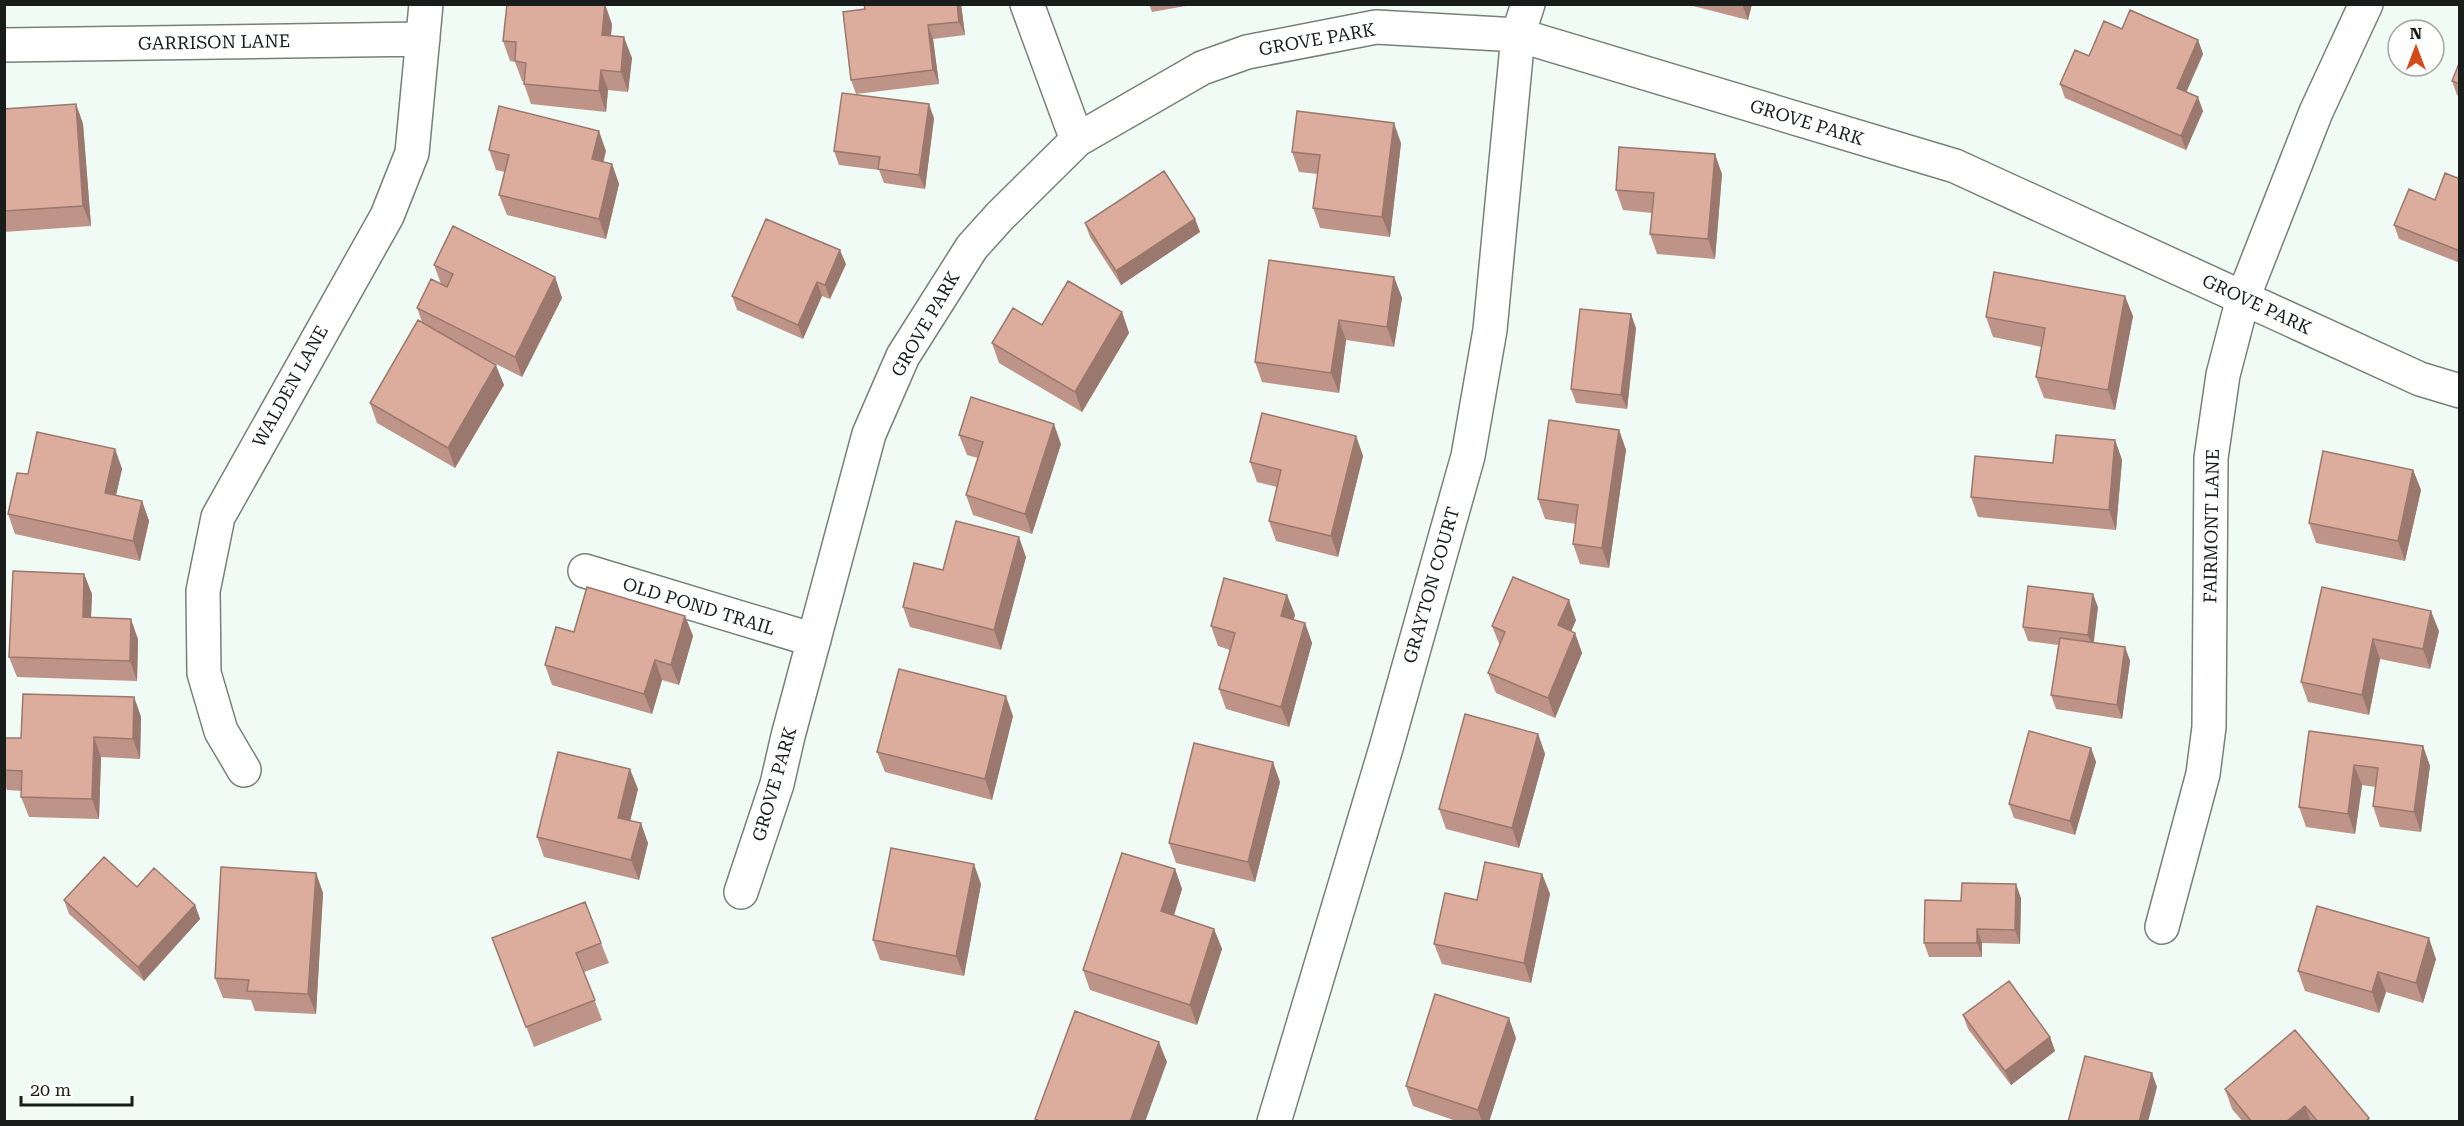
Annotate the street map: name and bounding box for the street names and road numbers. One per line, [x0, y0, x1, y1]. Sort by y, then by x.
street label: GROVE PARK [1257, 18, 1377, 60]
street label: GARRISON LANE [138, 30, 290, 54]
street label: GROVE PARK [1748, 95, 1866, 149]
street label: GROVE PARK [886, 268, 964, 380]
street label: GROVE PARK [2199, 270, 2315, 338]
street label: WALDEN LANE [248, 322, 332, 450]
street label: FAIRMONT LANE [2199, 449, 2223, 603]
street label: GRAYTON COURT [1399, 505, 1463, 665]
street label: OLD POND TRAIL [620, 573, 778, 639]
street label: GROVE PARK [748, 724, 800, 844]

